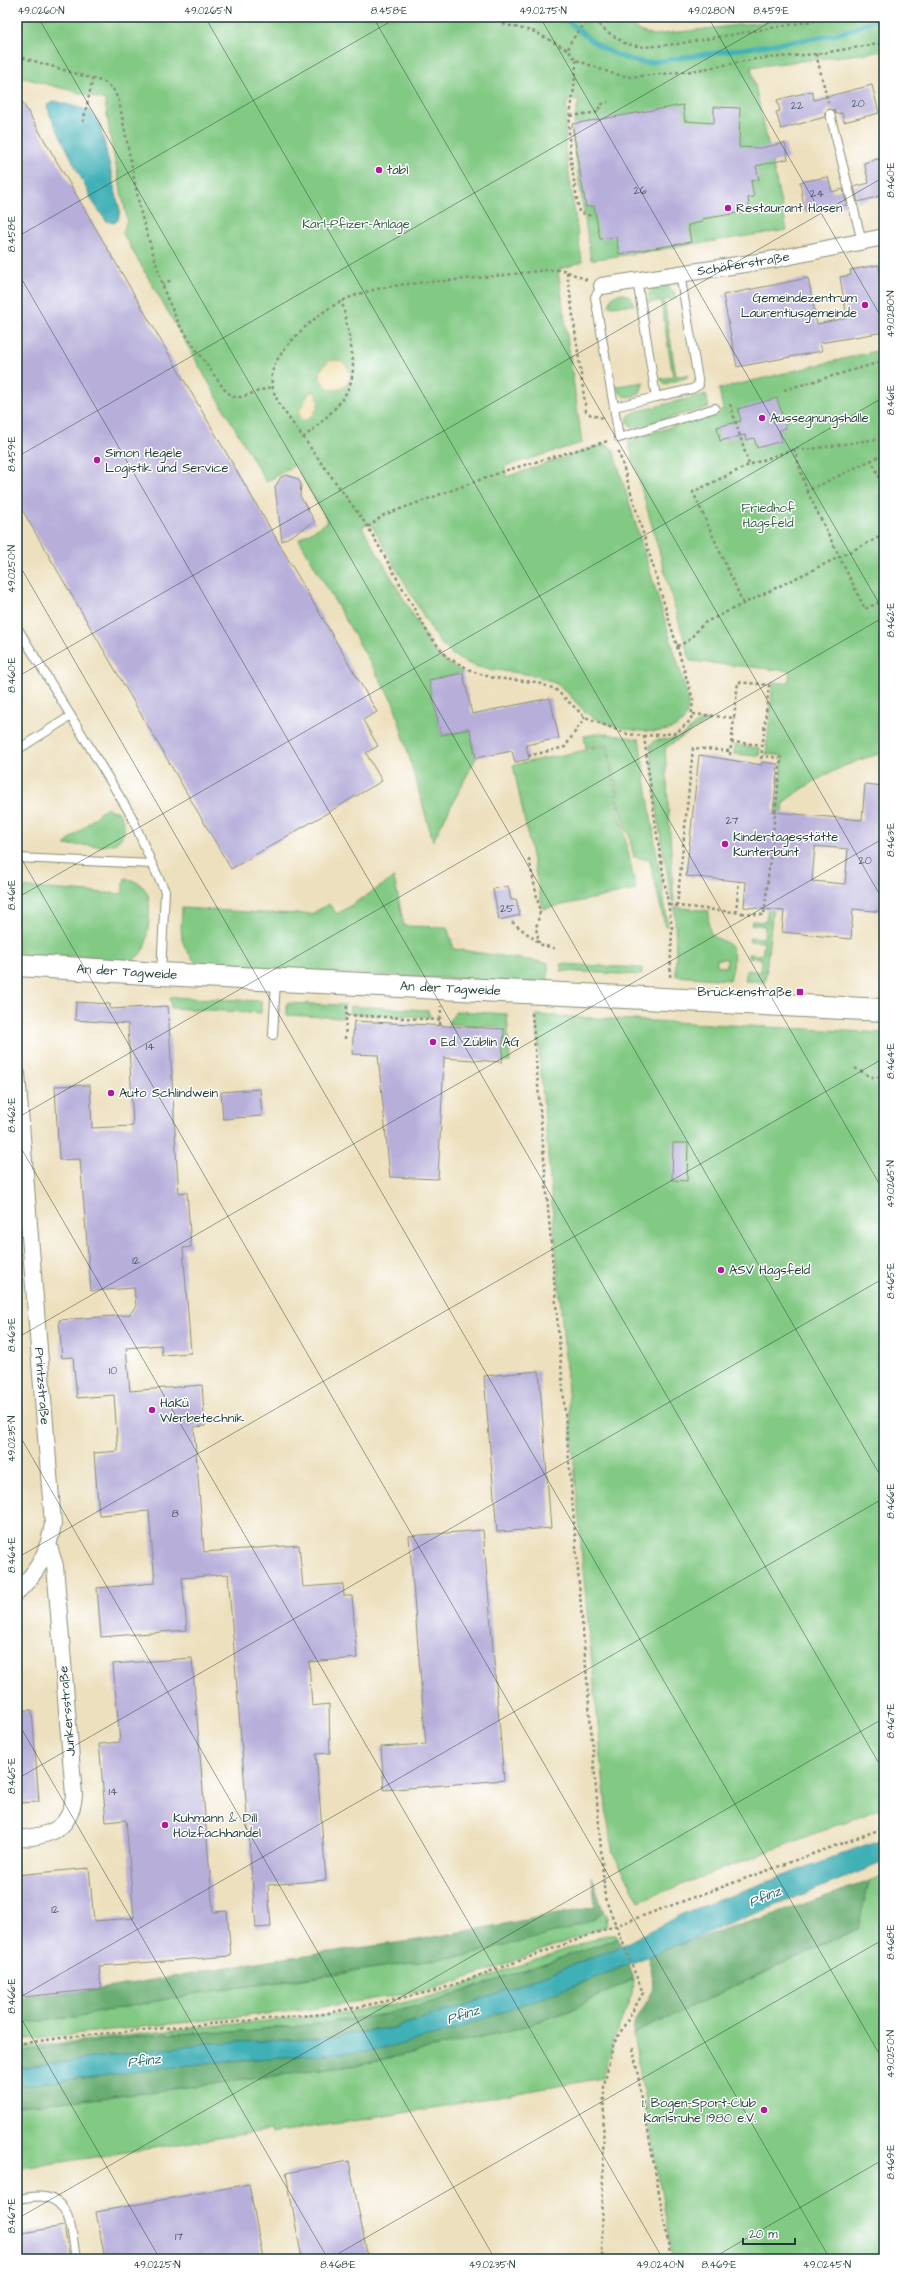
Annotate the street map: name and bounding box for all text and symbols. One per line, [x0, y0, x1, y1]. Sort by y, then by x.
text: 49.0260°N [18, 4, 64, 18]
text: 49.0265°N [184, 4, 232, 18]
text: 8.458°E [371, 4, 407, 18]
text: 49.0275°N [519, 4, 567, 18]
text: 49.0280°N [687, 4, 735, 18]
text: 8.459°E [753, 4, 789, 18]
house number: 20 [851, 96, 865, 111]
house number: 22 [791, 98, 804, 113]
place label: tabl [387, 161, 408, 179]
text: 8.460°E [884, 162, 898, 198]
marker: tabl [374, 165, 384, 175]
house number: 26 [633, 183, 647, 198]
house number: 24 [810, 186, 824, 201]
place label: Restaurant Hasen [736, 199, 843, 217]
marker: Restaurant Hasen [723, 203, 733, 213]
park label: Karl-Pfizer-Anlage [302, 215, 410, 234]
text: 8.458°E [5, 216, 19, 252]
street label: Schäferstraße [696, 247, 791, 280]
place label: Gemeindezentrum Laurentiusgemeinde [741, 289, 858, 323]
text: 49.0280°N [884, 290, 898, 338]
marker: Gemeindezentrum Laurentiusgemeinde [860, 300, 870, 310]
text: 8.461°E [884, 385, 898, 415]
place label: Aussegnungshalle [770, 409, 869, 428]
marker: Aussegnungshalle [757, 413, 767, 423]
text: 8.459°E [5, 436, 19, 472]
place label: Simon Hegele Logistik und Service [105, 444, 228, 478]
marker: Simon Hegele Logistik und Service [92, 455, 102, 465]
park label: Friedhof Hagsfeld [741, 499, 795, 533]
text: 49.0250°N [5, 545, 19, 593]
text: 8.462°E [884, 603, 898, 637]
text: 8.460°E [5, 657, 19, 693]
house number: 27 [725, 813, 739, 828]
text: 8.463°E [884, 823, 898, 857]
place label: Kindertagesstätte Kunterbunt [733, 828, 838, 861]
marker: Kindertagesstätte Kunterbunt [720, 839, 730, 849]
house number: 20 [858, 853, 872, 868]
text: 8.461°E [5, 880, 19, 910]
house number: 25 [500, 901, 514, 916]
street label: An der Tagweide [76, 960, 178, 984]
street label: An der Tagweide [400, 977, 501, 1000]
place label: Brückenstraße [697, 983, 792, 1001]
marker: Brückenstraße [795, 987, 805, 997]
place label: Ed. Züblin AG [441, 1033, 520, 1051]
marker: Ed. Züblin AG [428, 1037, 438, 1047]
house number: 14 [146, 1039, 155, 1054]
text: 8.464°E [884, 1043, 898, 1079]
place label: Auto Schlindwein [119, 1084, 218, 1102]
marker: Auto Schlindwein [106, 1088, 116, 1098]
text: 8.462°E [5, 1098, 19, 1132]
text: 49.0265°N [884, 1160, 898, 1208]
house number: 12 [132, 1253, 141, 1268]
place label: ASV Hagsfeld [729, 1261, 811, 1280]
text: 8.465°E [884, 1263, 898, 1299]
marker: ASV Hagsfeld [716, 1265, 726, 1275]
text: 8.463°E [5, 1318, 19, 1352]
street label: Printzstraße [30, 1347, 54, 1425]
house number: 10 [109, 1363, 117, 1378]
place label: HaKü Werbetechnik [160, 1394, 244, 1427]
marker: HaKü Werbetechnik [147, 1405, 157, 1415]
text: 49.0235°N [5, 1416, 19, 1462]
text: 8.466°E [884, 1483, 898, 1519]
house number: 8 [171, 1506, 179, 1521]
text: 8.464°E [5, 1537, 19, 1573]
street label: Junkersstraße [54, 1665, 80, 1757]
text: 8.467°E [884, 1703, 898, 1739]
text: 8.465°E [5, 1758, 19, 1794]
house number: 14 [109, 1784, 118, 1799]
place label: Kuhmann & Dill Holzfachhandel [173, 1809, 261, 1842]
marker: Kuhmann & Dill Holzfachhandel [160, 1820, 170, 1830]
water label: Pfinz [746, 1881, 785, 1913]
house number: 12 [51, 1902, 60, 1917]
text: 8.468°E [884, 1924, 898, 1960]
text: 8.466°E [5, 1978, 19, 2014]
water label: Pfinz [444, 2000, 483, 2030]
text: 49.0250°N [884, 2030, 898, 2078]
water label: Pfinz [126, 2049, 163, 2073]
place label: 1. Bogen-Sport-Club Karlsruhe 1980 e.V. [642, 2094, 757, 2127]
marker: 1. Bogen-Sport-Club Karlsruhe 1980 e.V. [759, 2105, 769, 2115]
text: 8.469°E [884, 2145, 898, 2179]
text: 8.467°E [5, 2198, 19, 2234]
scale bar [743, 2220, 795, 2246]
text: 20 m [749, 2226, 778, 2243]
house number: 17 [175, 2229, 183, 2244]
text: 49.0225°N [133, 2258, 181, 2272]
text: 8.468°E [320, 2258, 356, 2272]
text: 49.0235°N [469, 2258, 515, 2272]
text: 49.0240°N [636, 2258, 684, 2272]
text: 8.469°E [702, 2258, 736, 2272]
text: 49.0245°N [803, 2258, 851, 2272]

